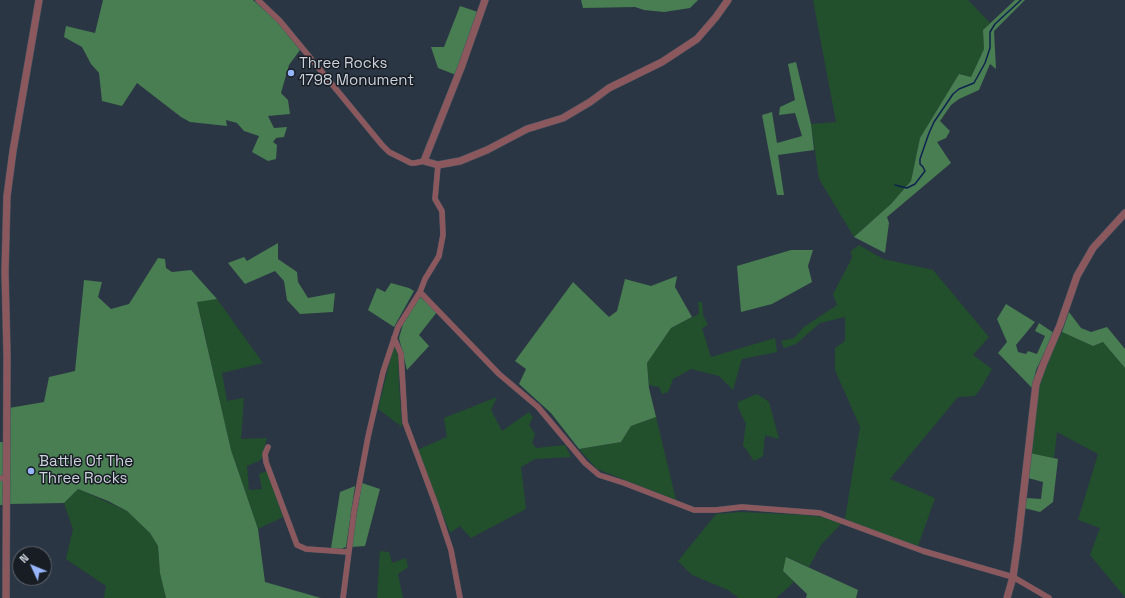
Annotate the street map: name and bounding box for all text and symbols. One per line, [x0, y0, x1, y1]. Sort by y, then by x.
place label: Three Rocks 1798 Monument [299, 55, 414, 90]
marker: Three Rocks 1798 Monument [286, 68, 296, 78]
place label: Battle Of The Three Rocks [39, 453, 133, 488]
marker: Battle Of The Three Rocks [26, 466, 36, 476]
north arrow [12, 546, 52, 586]
text: N [16, 551, 32, 566]

